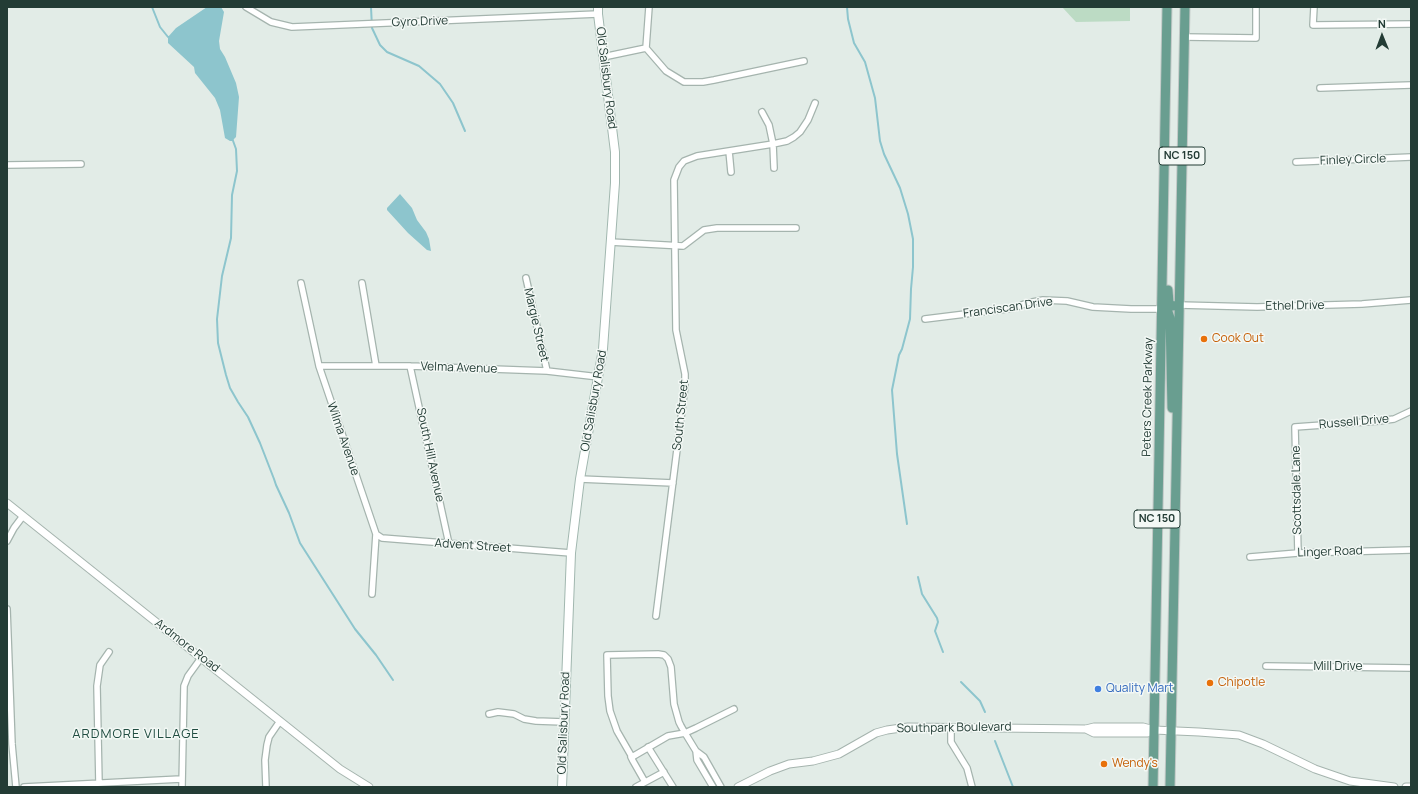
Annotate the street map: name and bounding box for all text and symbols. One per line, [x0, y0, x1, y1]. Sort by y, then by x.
street label: Gyro Drive [391, 14, 449, 30]
north arrow [1362, 16, 1402, 56]
text: N [1378, 16, 1386, 31]
street label: Old Salisbury Road [593, 26, 619, 130]
road number: NC 150 [1159, 147, 1205, 165]
street label: Finley Circle [1320, 152, 1386, 168]
street label: Margie Street [521, 287, 551, 363]
street label: Franciscan Drive [962, 295, 1054, 321]
street label: Ethel Drive [1265, 298, 1325, 314]
place label: Cook Out [1212, 332, 1264, 346]
marker: Cook Out [1199, 334, 1209, 344]
street label: Peters Creek Parkway [1140, 337, 1156, 457]
street label: Old Salisbury Road [578, 349, 610, 453]
street label: Velma Avenue [420, 359, 498, 377]
street label: South Street [670, 379, 692, 451]
street label: Wilma Avenue [324, 400, 362, 478]
street label: South Hill Avenue [413, 407, 447, 503]
street label: Russell Drive [1318, 412, 1390, 432]
street label: Scottsdale Lane [1289, 445, 1305, 535]
road number: NC 150 [1134, 510, 1180, 528]
street label: Advent Street [434, 536, 512, 556]
street label: Linger Road [1297, 544, 1363, 560]
street label: Ardmore Road [152, 616, 222, 676]
street label: Mill Drive [1314, 660, 1362, 674]
street label: Old Salisbury Road [555, 671, 573, 775]
place label: Chipotle [1218, 676, 1265, 690]
marker: Chipotle [1205, 678, 1215, 688]
place label: Quality Mart [1106, 682, 1173, 696]
marker: Quality Mart [1093, 684, 1103, 694]
street label: Southpark Boulevard [896, 720, 1012, 736]
district label: ARDMORE VILLAGE [72, 726, 200, 742]
place label: Wendy's [1112, 757, 1158, 771]
marker: Wendy's [1099, 759, 1109, 769]

